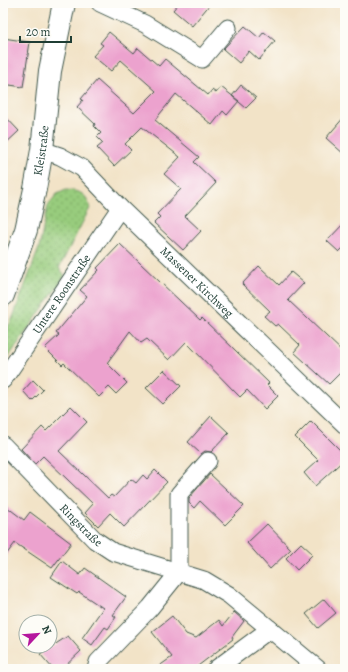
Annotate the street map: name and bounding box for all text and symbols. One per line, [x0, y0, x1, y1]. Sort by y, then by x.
scale bar [20, 18, 71, 44]
text: 20 m [26, 24, 50, 40]
street label: Kleistraße [30, 125, 52, 177]
street label: Massener Kirchweg [157, 243, 237, 321]
street label: Untere Roonstraße [29, 251, 94, 337]
street label: Ringstraße [56, 500, 105, 551]
north arrow [18, 614, 58, 654]
text: N [38, 623, 55, 637]

